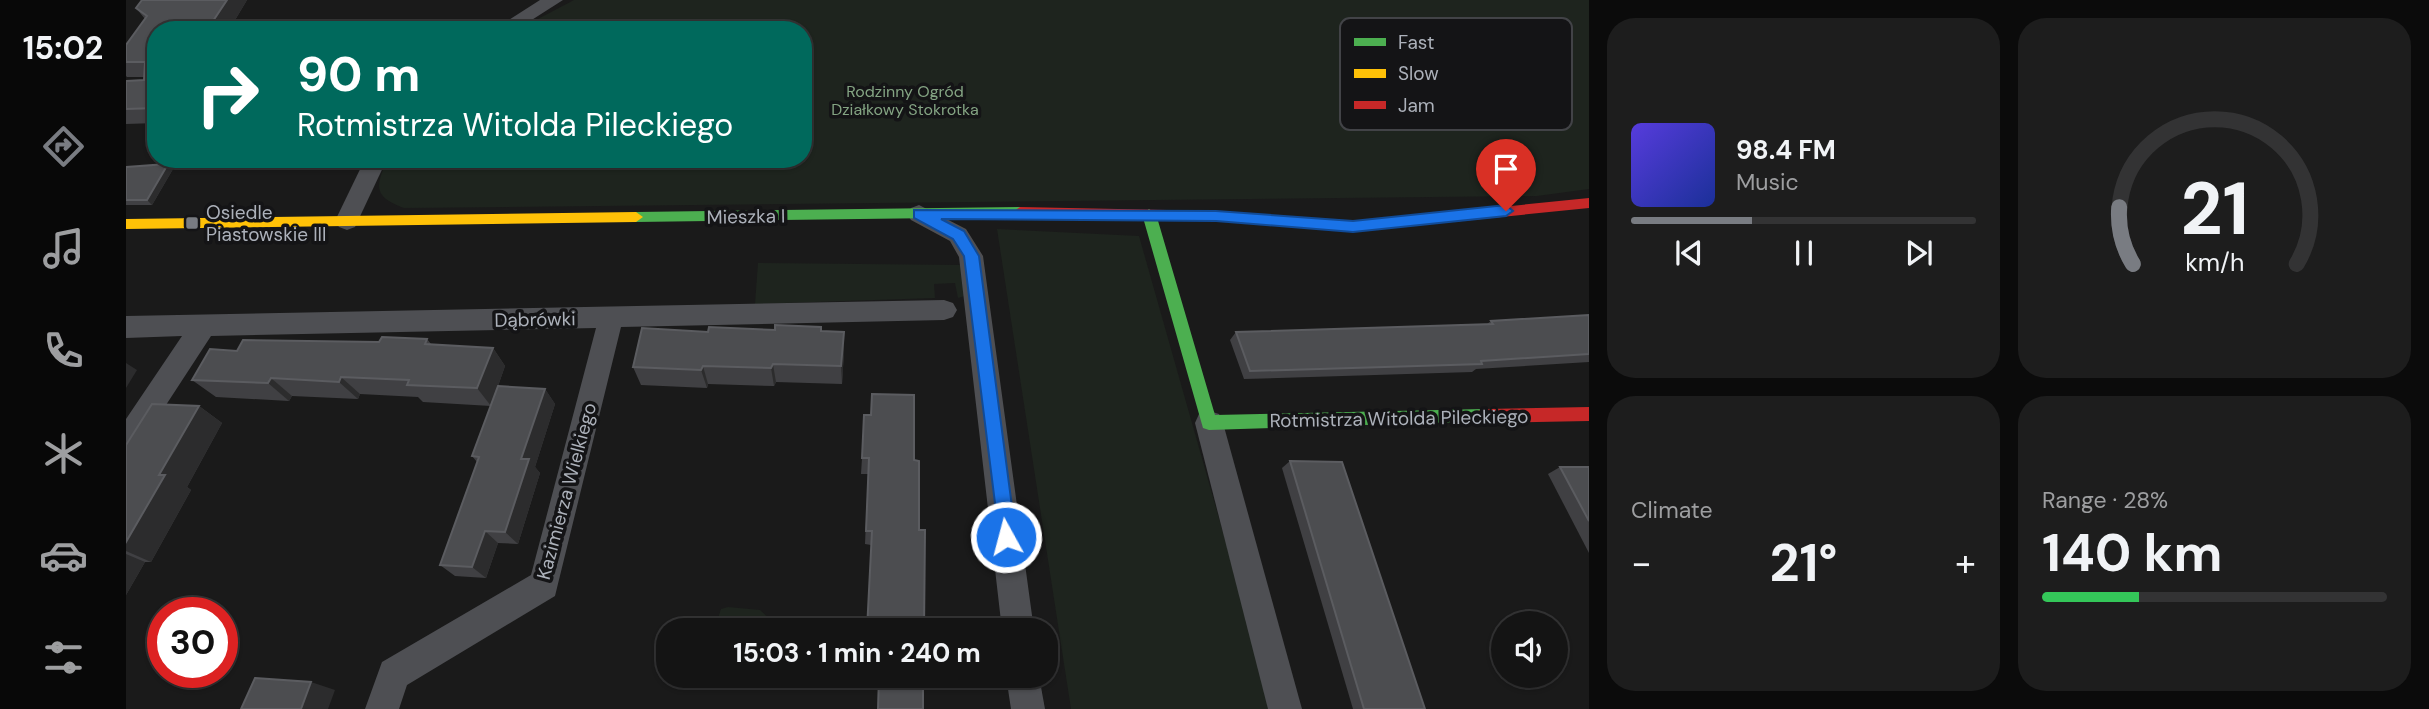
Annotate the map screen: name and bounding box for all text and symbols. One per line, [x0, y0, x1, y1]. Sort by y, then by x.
legend [1340, 18, 1572, 130]
text: 15:02 [23, 27, 103, 69]
text: Fast [1398, 30, 1434, 55]
text: 90 m [297, 42, 420, 106]
icon: right [182, 49, 273, 140]
text: Slow [1398, 61, 1439, 86]
park label: Rodzinny Ogród Działkowy Stokrotka [831, 81, 979, 120]
text: Jam [1398, 93, 1435, 118]
text: Rotmistrza Witolda Pileckiego [297, 104, 733, 146]
icon: directions [39, 122, 88, 171]
text: 98.4 FM [1736, 133, 1836, 167]
pin [1476, 139, 1536, 211]
icon: arrive [1487, 150, 1525, 188]
text: 21 [2180, 162, 2249, 257]
text: Music [1736, 167, 1799, 197]
place label: Osiedle Piastowskie III [206, 200, 326, 247]
street label: Mieszka I [706, 203, 786, 230]
marker: Osiedle Piastowskie III [184, 215, 200, 231]
icon: music [39, 224, 88, 273]
icon: previous [1670, 234, 1708, 272]
icon: pause [1785, 234, 1823, 272]
icon: next [1900, 234, 1938, 272]
text: km/h [2185, 246, 2244, 279]
street label: Dąbrówki [494, 306, 576, 333]
icon: phone [39, 326, 88, 375]
street label: Kazimierza Wielkiego [531, 400, 602, 582]
street label: Rotmistrza Witolda Pileckiego [1269, 404, 1529, 433]
icon: climate [39, 429, 88, 478]
text: Range · 28% [2042, 485, 2168, 515]
text: Climate [1631, 495, 1713, 525]
position arrow [969, 500, 1043, 574]
text: 140 km [2042, 519, 2223, 587]
text: 21° [1770, 529, 1837, 597]
icon: car [39, 531, 88, 580]
text: − [1631, 538, 1652, 588]
text: + [1955, 538, 1976, 588]
speed limit sign: 30 [147, 597, 238, 688]
map controls [1491, 611, 1568, 688]
button: sound [1491, 611, 1568, 688]
icon: filters [39, 633, 88, 682]
text: 15:03 · 1 min · 240 m [733, 636, 981, 670]

